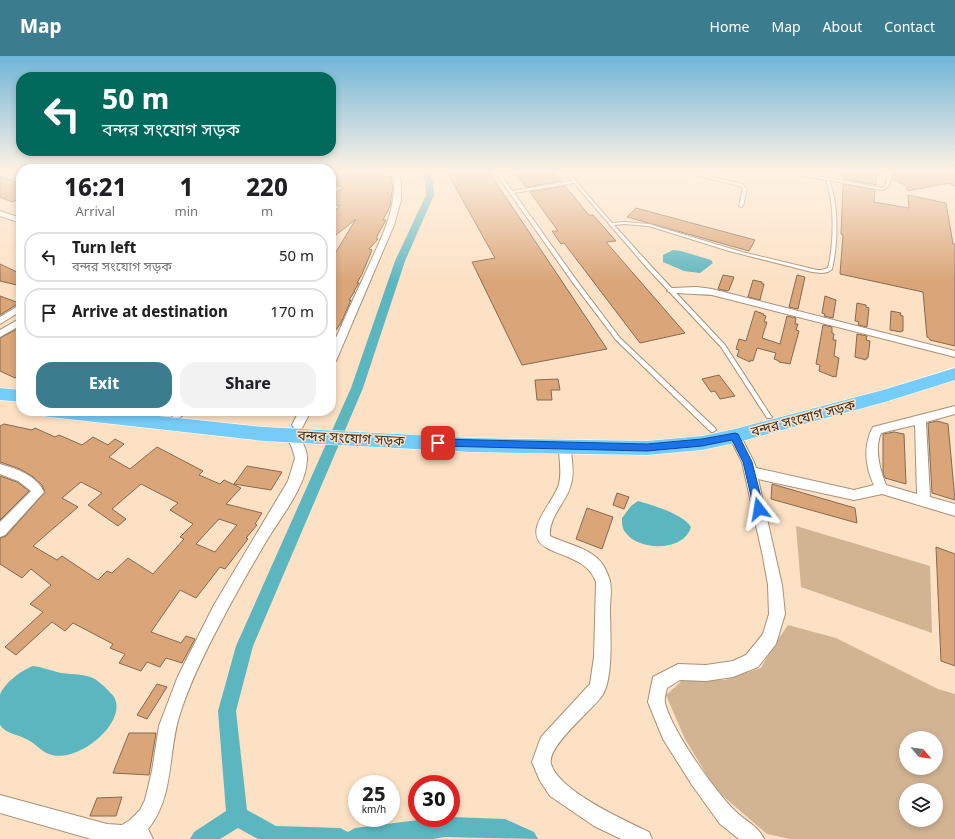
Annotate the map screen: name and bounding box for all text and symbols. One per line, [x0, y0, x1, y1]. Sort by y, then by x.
text: Map [20, 16, 62, 41]
text: Home [710, 19, 749, 38]
text: Map [771, 19, 801, 38]
text: About [823, 19, 862, 38]
text: Contact [884, 19, 935, 38]
text: 50 m [102, 83, 169, 120]
icon: left [36, 88, 88, 140]
text: বন্দর সংযোগ সড়ক [102, 119, 240, 143]
text: 16:21 [64, 174, 127, 206]
text: 1 [179, 174, 193, 206]
text: 220 [246, 174, 288, 206]
text: Arrival [75, 204, 115, 221]
text: min [175, 204, 198, 221]
text: m [261, 204, 273, 221]
text: Turn left [72, 239, 136, 259]
icon: left [38, 246, 60, 268]
text: 50 m [279, 247, 314, 267]
text: বন্দর সংযোগ সড়ক [72, 259, 172, 276]
icon: arrive [38, 302, 60, 324]
text: Arrive at destination [72, 303, 228, 323]
text: 170 m [270, 303, 314, 323]
button: Exit [36, 362, 172, 408]
button: Share [180, 362, 316, 408]
street label: বন্দর সংযোগ সড়ক [748, 396, 858, 443]
pin [421, 426, 455, 460]
street label: বন্দর সংযোগ সড়ক [296, 427, 406, 452]
icon: arrive [427, 432, 449, 454]
position arrow [738, 488, 780, 530]
north arrow [899, 731, 943, 775]
map controls [899, 731, 943, 827]
speed limit sign: 30 [408, 775, 460, 827]
text: 25 [362, 783, 386, 809]
button: layers [899, 783, 943, 827]
text: km/h [362, 804, 386, 817]

